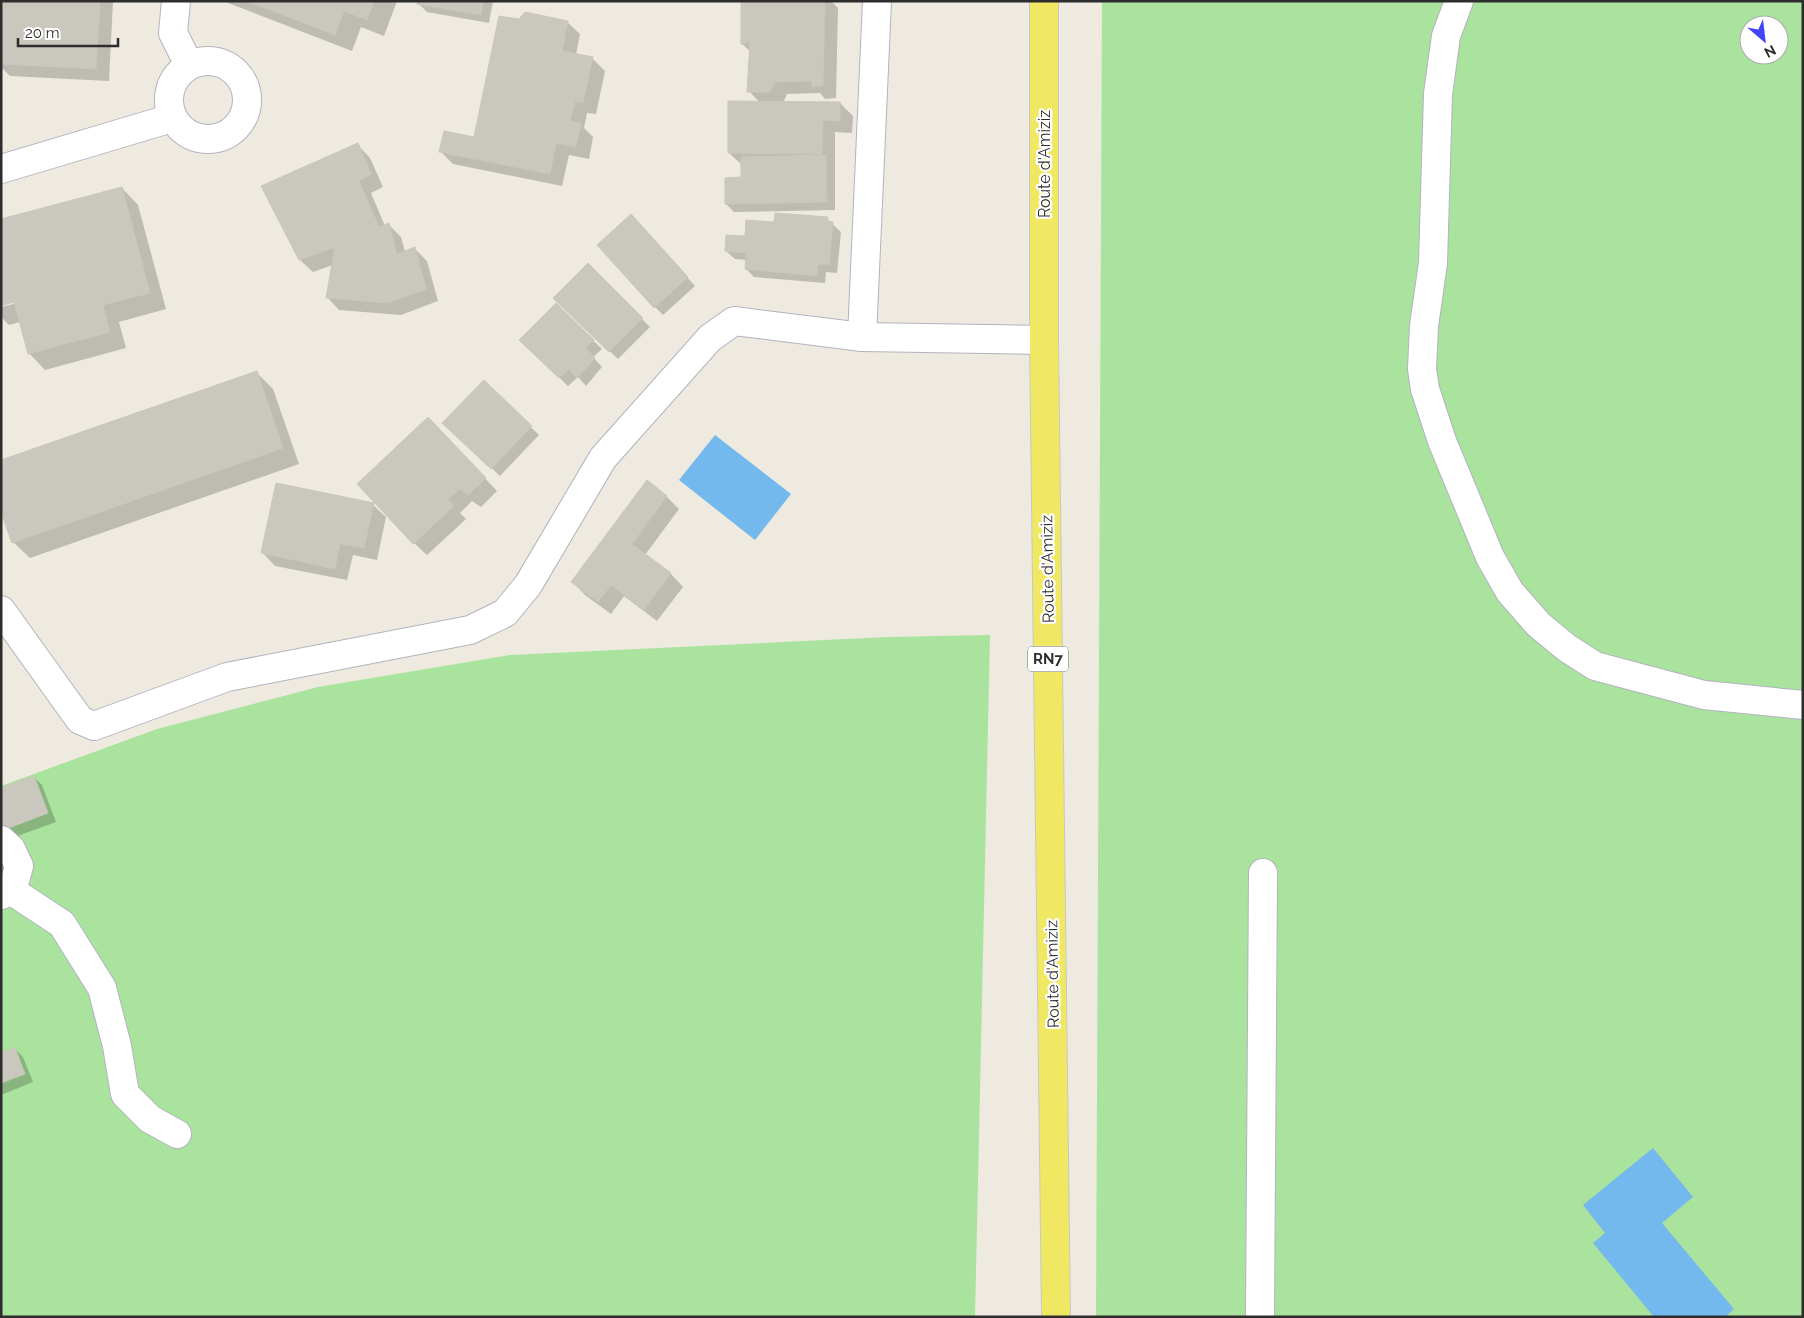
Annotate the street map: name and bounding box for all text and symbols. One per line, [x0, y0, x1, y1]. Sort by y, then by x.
scale bar [18, 15, 118, 47]
north arrow [1739, 15, 1789, 65]
text: 20 m [25, 24, 60, 42]
text: N [1762, 42, 1779, 61]
street label: Route d'Amiziz [1035, 110, 1054, 218]
street label: Route d'Amiziz [1037, 515, 1058, 623]
road number: RN7 [1028, 646, 1068, 672]
street label: Route d'Amiziz [1042, 920, 1063, 1028]

